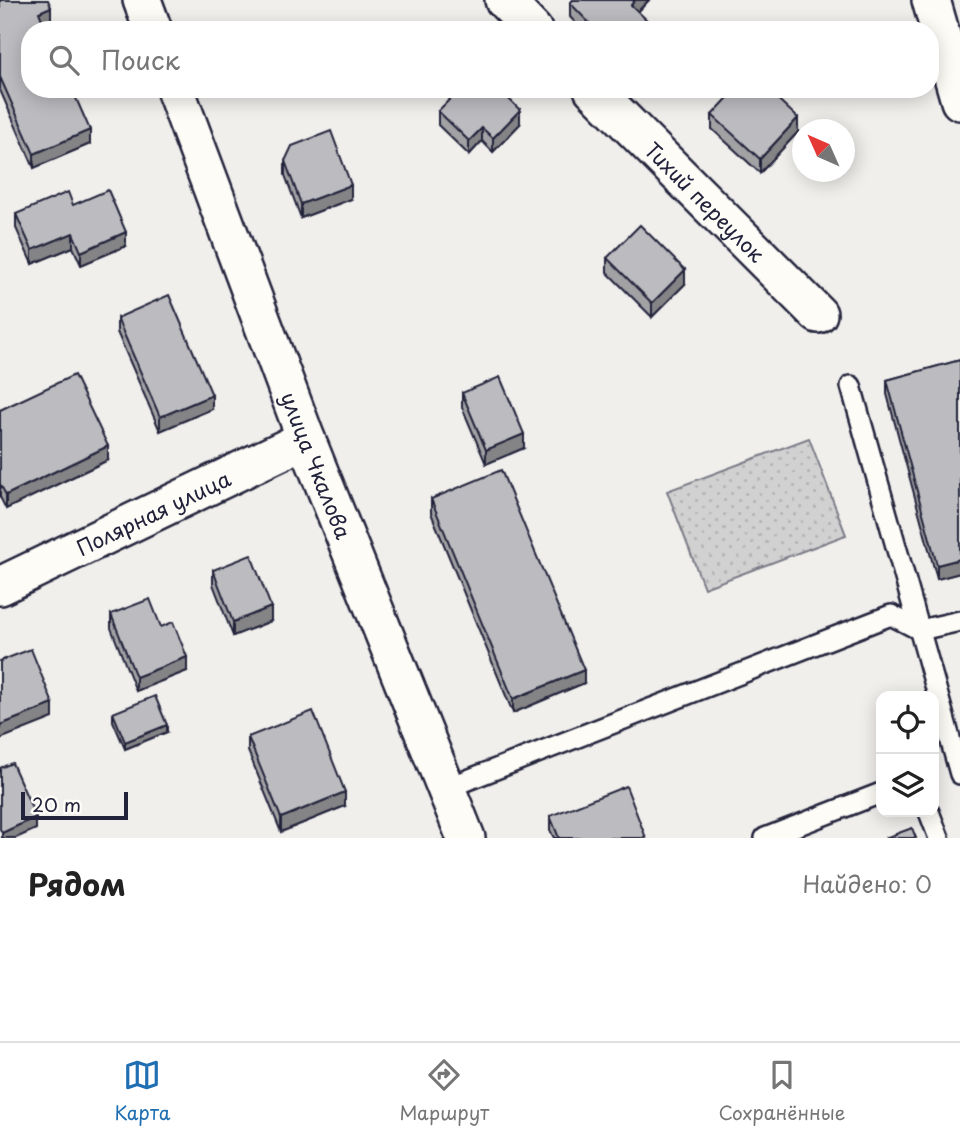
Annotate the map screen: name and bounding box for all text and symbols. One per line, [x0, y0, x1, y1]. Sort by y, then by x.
search box [21, 21, 939, 98]
text: Поиск [101, 40, 180, 79]
icon: search [45, 41, 83, 79]
north arrow [792, 119, 855, 182]
street label: Тихий переулок [638, 134, 773, 269]
street label: улица Чкалова [274, 387, 360, 544]
street label: Полярная улица [71, 461, 236, 563]
map controls [876, 691, 939, 817]
button: locate [876, 691, 939, 754]
button: layers [876, 754, 939, 817]
scale bar [21, 789, 128, 821]
text: 20 m [32, 790, 81, 818]
text: Рядом [28, 861, 126, 906]
text: Найдено: 0 [802, 866, 932, 901]
tab: Карта [115, 1056, 170, 1126]
tab: Маршрут [399, 1056, 489, 1126]
tab: Сохранённые [718, 1056, 845, 1126]

